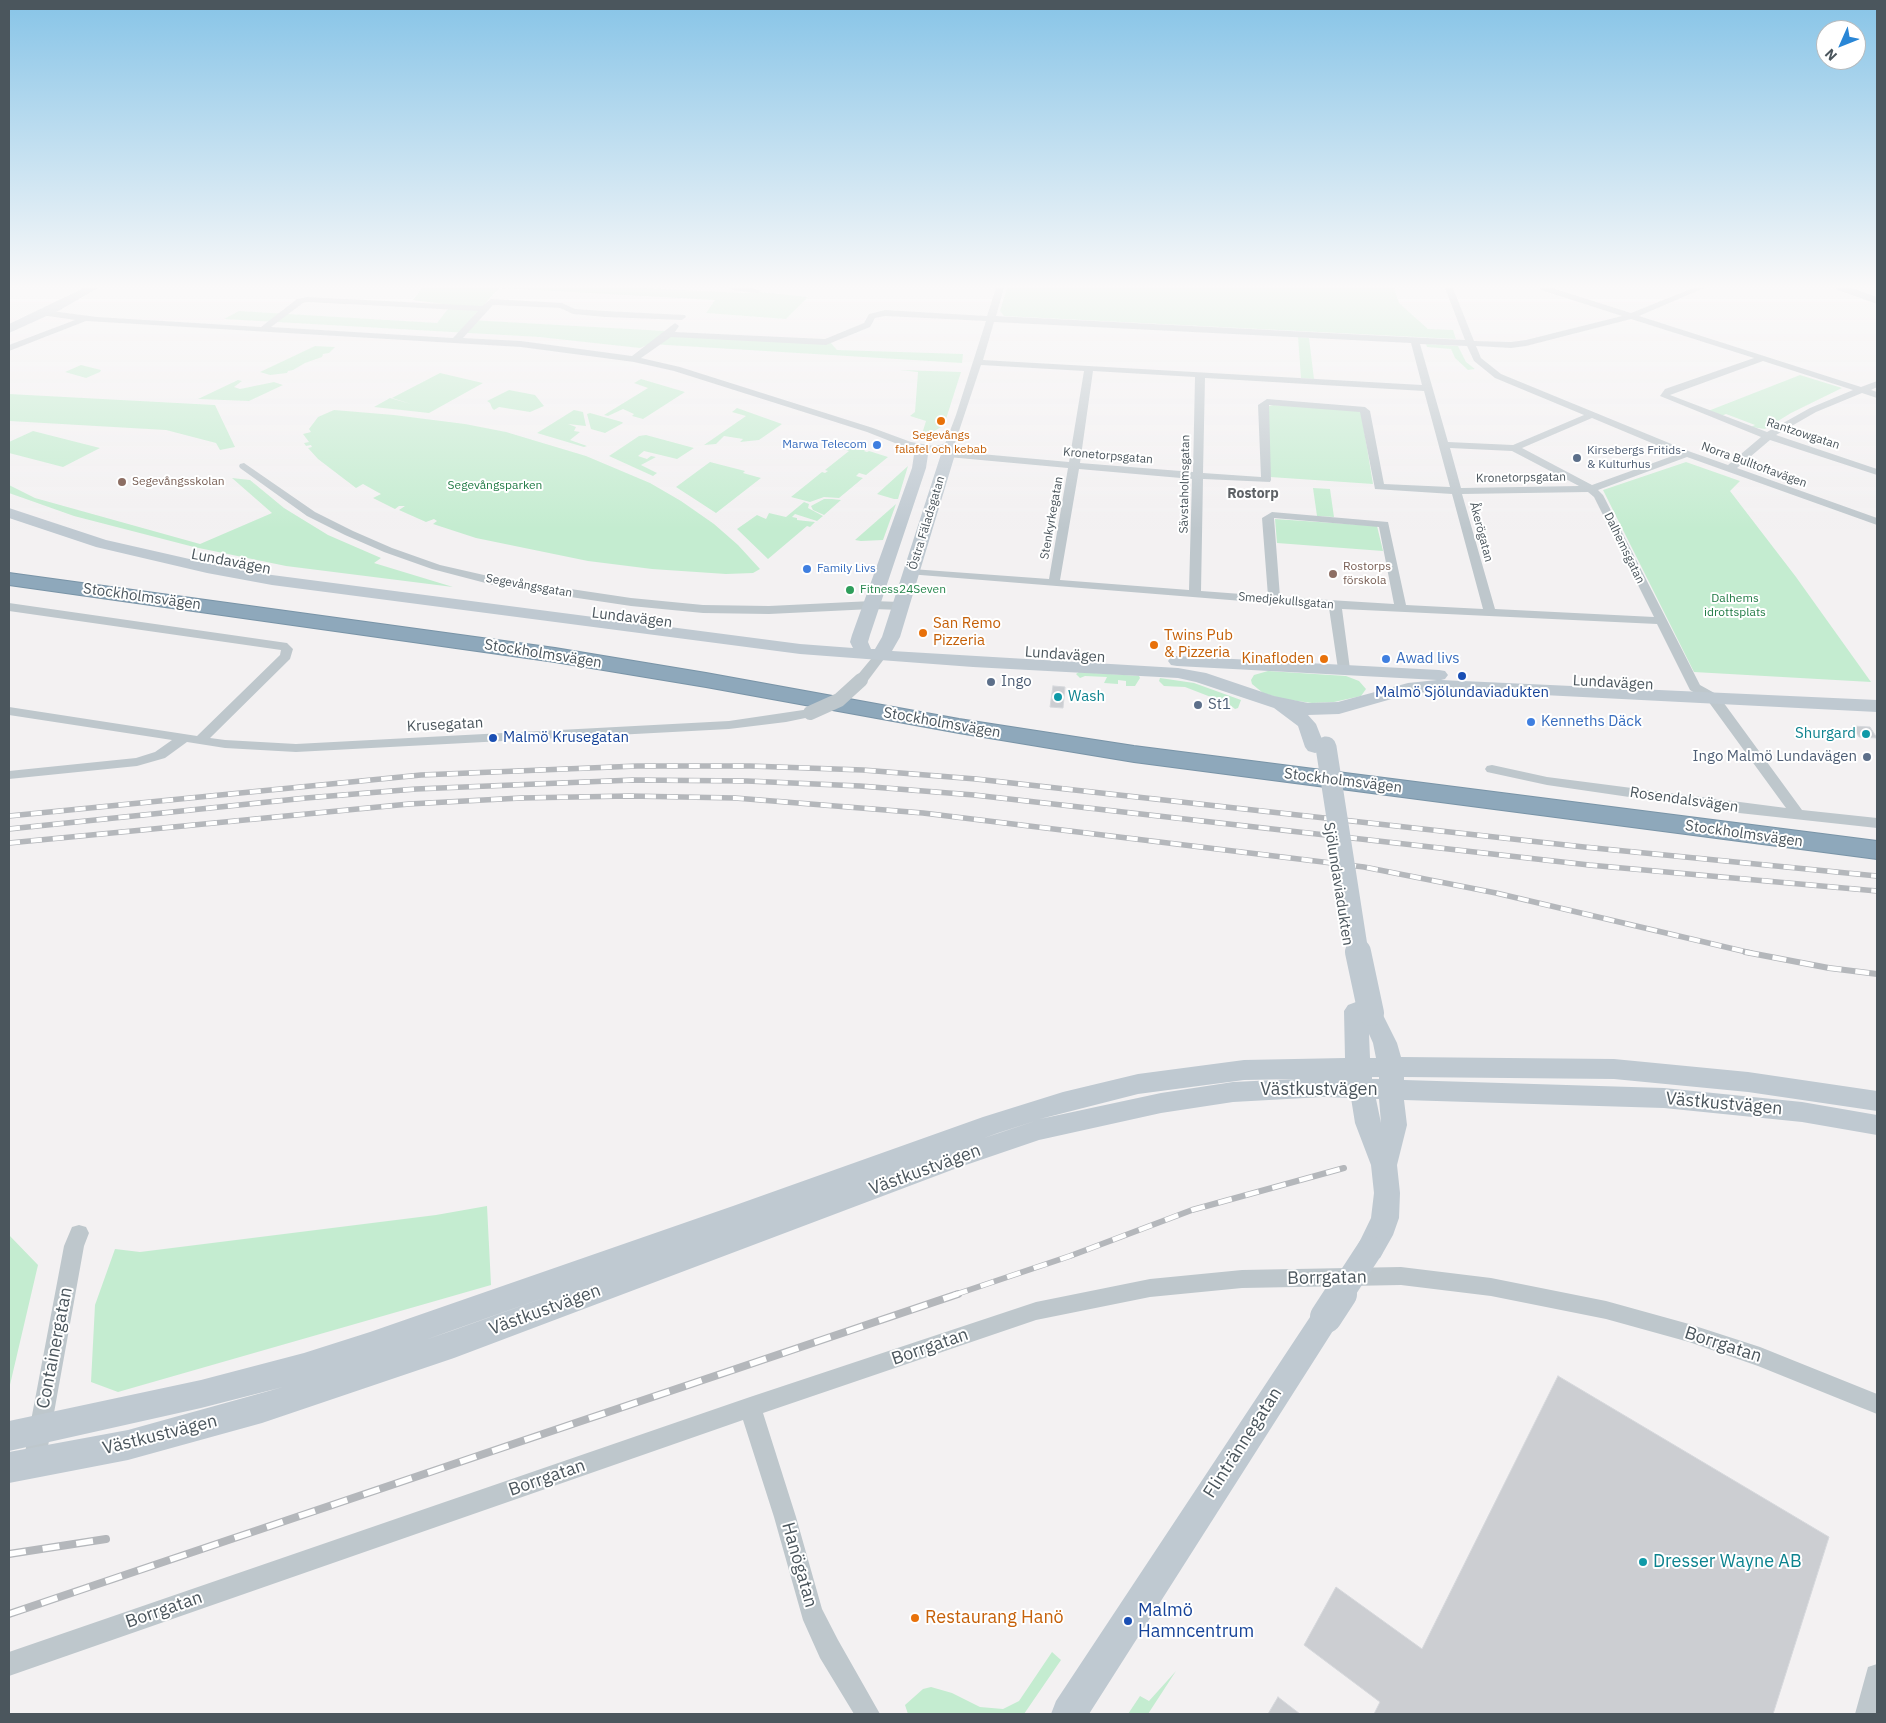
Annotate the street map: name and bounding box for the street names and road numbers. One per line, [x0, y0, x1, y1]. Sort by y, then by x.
street label: Rantzowgatan [1765, 415, 1841, 453]
street label: Sävstaholmsgatan [1177, 435, 1193, 533]
street label: Norra Bulltoftavägen [1699, 439, 1809, 491]
street label: Kronetorpsgatan [1063, 445, 1153, 467]
street label: Kronetorpsgatan [1476, 470, 1566, 486]
street label: Östra Fäladsgatan [906, 474, 948, 572]
street label: Stenkyrkegatan [1038, 475, 1066, 561]
street label: Åkerögatan [1466, 500, 1496, 564]
street label: Dalhemsgatan [1601, 510, 1647, 586]
street label: Lundavägen [190, 545, 272, 579]
street label: Segevångsgatan [485, 571, 573, 601]
street label: Stockholmsvägen [82, 580, 202, 614]
street label: Smedjekullsgatan [1238, 590, 1334, 612]
street label: Lundavägen [591, 604, 673, 632]
street label: Stockholmsvägen [483, 636, 603, 672]
street label: Lundavägen [1024, 643, 1106, 667]
street label: Lundavägen [1572, 672, 1654, 694]
street label: Stockholmsvägen [882, 704, 1002, 742]
street label: Krusegatan [406, 714, 484, 736]
street label: Stockholmsvägen [1283, 765, 1403, 797]
street label: Rosendalsvägen [1628, 783, 1740, 817]
street label: Stockholmsvägen [1684, 817, 1804, 851]
street label: Sjölundaviadukten [1319, 821, 1357, 947]
street label: Västkustvägen [1260, 1079, 1378, 1101]
street label: Västkustvägen [1665, 1088, 1783, 1120]
street label: Västkustvägen [866, 1140, 984, 1200]
street label: Borrgatan [1287, 1267, 1367, 1289]
street label: Västkustvägen [486, 1280, 604, 1340]
street label: Containergatan [33, 1285, 77, 1411]
street label: Borrgatan [1682, 1322, 1764, 1368]
street label: Borrgatan [889, 1324, 971, 1370]
street label: Flintrännegatan [1199, 1384, 1287, 1502]
street label: Västkustvägen [100, 1410, 220, 1460]
street label: Borrgatan [506, 1455, 588, 1501]
street label: Hanögatan [777, 1520, 821, 1610]
street label: Borrgatan [123, 1587, 205, 1633]

